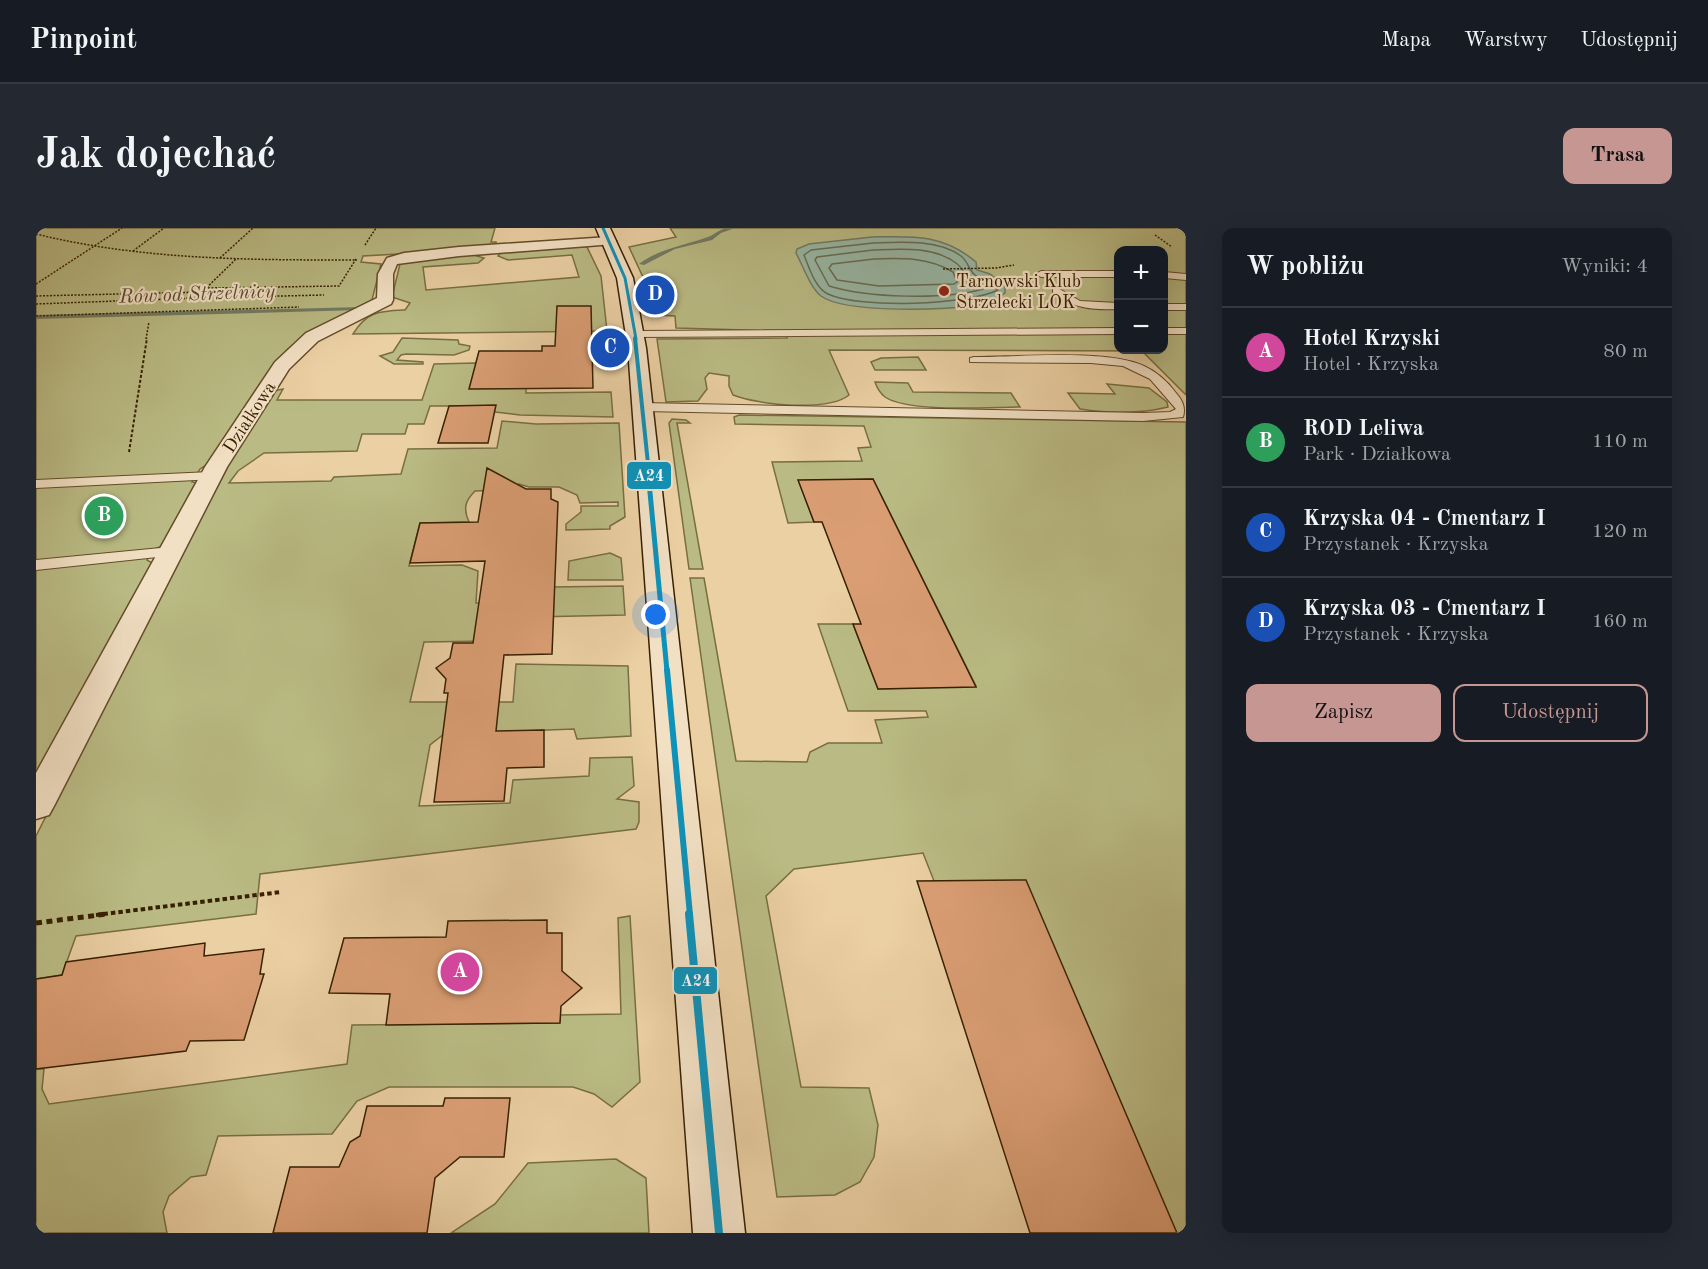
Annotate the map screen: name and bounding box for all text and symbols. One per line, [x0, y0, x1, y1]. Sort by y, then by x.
text: Pinpoint [30, 27, 137, 55]
text: Mapa [1382, 30, 1431, 51]
text: Warstwy [1464, 30, 1548, 51]
text: Udostępnij [1581, 30, 1678, 51]
button: Trasa [1563, 128, 1672, 184]
text: Jak dojechać [36, 135, 277, 177]
map controls [1114, 246, 1168, 354]
button: + [1114, 246, 1168, 300]
text: W pobliżu [1246, 254, 1364, 280]
text: Wyniki: 4 [1561, 257, 1648, 277]
pin: D [636, 272, 674, 318]
place label: Tarnowski Klub Strzelecki LOK [956, 273, 1081, 312]
water label: Rów od Strzelnicy [118, 282, 276, 308]
marker: Tarnowski Klub Strzelecki LOK [937, 284, 951, 298]
button: − [1114, 300, 1168, 354]
pin: C [590, 326, 630, 370]
text: Hotel Krzyski [1303, 328, 1440, 350]
text: A [1258, 342, 1273, 362]
text: 80 m [1603, 342, 1648, 362]
text: Hotel · Krzyska [1303, 355, 1439, 375]
street label: Działkowa [220, 379, 279, 456]
text: ROD Leliwa [1303, 418, 1424, 440]
text: B [1258, 432, 1273, 452]
text: 110 m [1592, 432, 1648, 452]
text: Park · Działkowa [1303, 445, 1451, 465]
line badge: A24 [626, 461, 672, 490]
text: A24 [634, 469, 664, 485]
pin: B [84, 494, 124, 538]
text: Krzyska 04 - Cmentarz I [1303, 508, 1546, 530]
text: C [1259, 522, 1272, 542]
text: 120 m [1592, 522, 1648, 542]
text: Przystanek · Krzyska [1303, 535, 1489, 555]
text: Krzyska 03 - Cmentarz I [1303, 598, 1546, 620]
your location [641, 600, 670, 629]
text: D [1258, 612, 1273, 632]
text: 160 m [1592, 612, 1648, 632]
text: Przystanek · Krzyska [1303, 625, 1489, 645]
button: Zapisz [1246, 684, 1441, 742]
button: Udostępnij [1453, 684, 1648, 742]
pin: A [440, 950, 480, 994]
line badge: A24 [673, 966, 718, 995]
text: A24 [681, 974, 711, 990]

